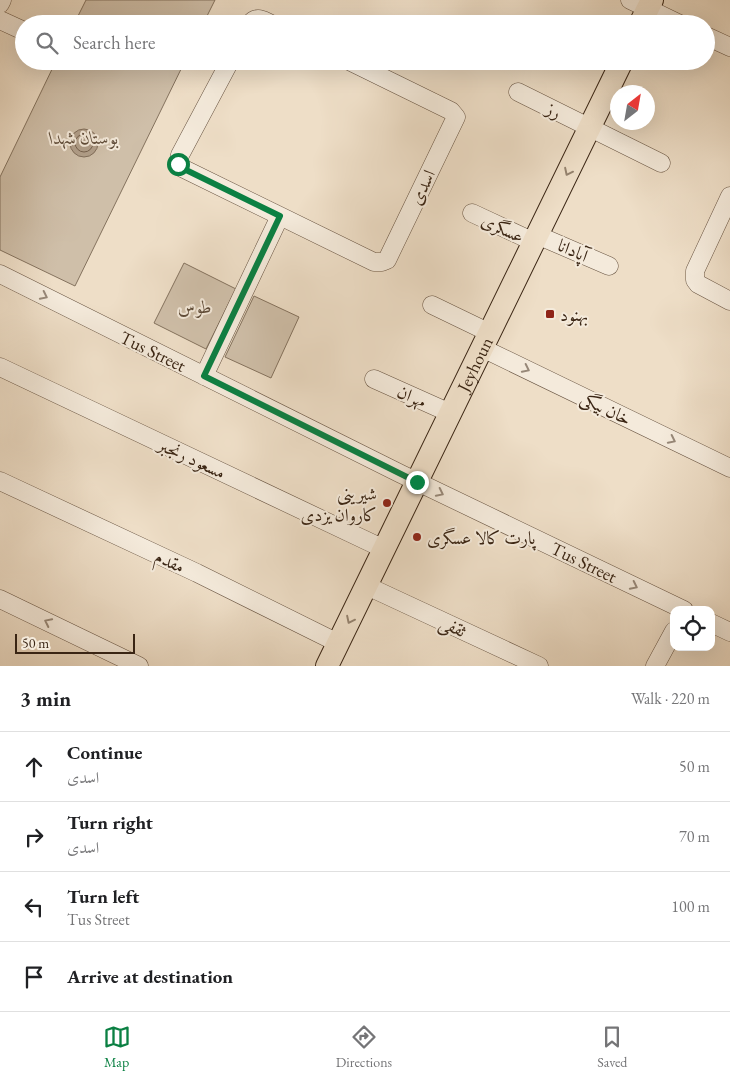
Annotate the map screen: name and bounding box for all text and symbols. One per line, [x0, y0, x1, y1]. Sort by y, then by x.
search box [15, 15, 715, 70]
icon: search [33, 29, 61, 57]
text: Search here [73, 30, 155, 55]
north arrow [610, 85, 655, 130]
street label: رز [541, 96, 566, 124]
park label: بوستان شهدا [48, 126, 119, 150]
route start [167, 153, 190, 176]
street label: اسدی [404, 166, 440, 208]
one-way arrow [564, 167, 574, 176]
street label: عسگری [478, 208, 528, 249]
street label: آپادانا [553, 233, 594, 269]
one-way arrow [38, 290, 47, 300]
park label: طوس [178, 295, 212, 318]
place label: بهنود [560, 303, 588, 327]
marker: بهنود [544, 308, 556, 320]
street label: Tus Street [116, 325, 190, 377]
street label: Jeyhoun [450, 332, 498, 397]
one-way arrow [521, 363, 530, 373]
street label: مهران [393, 379, 430, 414]
street label: خان بیگی [576, 386, 635, 432]
street label: مسعود رنجبر [153, 432, 229, 484]
one-way arrow [667, 434, 676, 444]
route end [406, 471, 429, 494]
place label: شیرینی کاروان یزدی [300, 482, 377, 526]
one-way arrow [435, 487, 444, 497]
marker: شیرینی کاروان یزدی [381, 497, 393, 509]
place label: پارت کالا عسگری [427, 526, 537, 551]
marker: پارت کالا عسگری [411, 531, 423, 543]
street label: Tus Street [547, 536, 621, 588]
street label: مقدم [149, 544, 189, 582]
one-way arrow [629, 580, 638, 590]
map controls [670, 606, 715, 651]
button: locate [670, 606, 715, 651]
street label: ثقفی [435, 610, 470, 644]
one-way arrow [346, 615, 356, 624]
one-way arrow [44, 618, 53, 628]
scale bar [15, 631, 135, 654]
text: 50 m [22, 634, 49, 652]
text: 3 min [20, 685, 71, 712]
text: Walk · 220 m [631, 688, 710, 709]
text: Continue [67, 740, 142, 765]
icon: ahead [20, 753, 48, 781]
text: 50 m [679, 756, 710, 777]
text: اسدی [67, 767, 99, 788]
text: Turn right [67, 810, 153, 835]
icon: right [20, 823, 48, 851]
text: 70 m [679, 826, 710, 847]
text: اسدی [67, 837, 99, 858]
text: Turn left [67, 884, 139, 909]
icon: left [20, 893, 48, 921]
text: 100 m [671, 896, 710, 917]
text: Tus Street [67, 909, 130, 930]
icon: arrive [20, 963, 48, 991]
text: Arrive at destination [67, 964, 233, 989]
tab: Map [103, 1023, 131, 1071]
tab: Directions [336, 1023, 392, 1071]
tab: Saved [597, 1023, 627, 1071]

